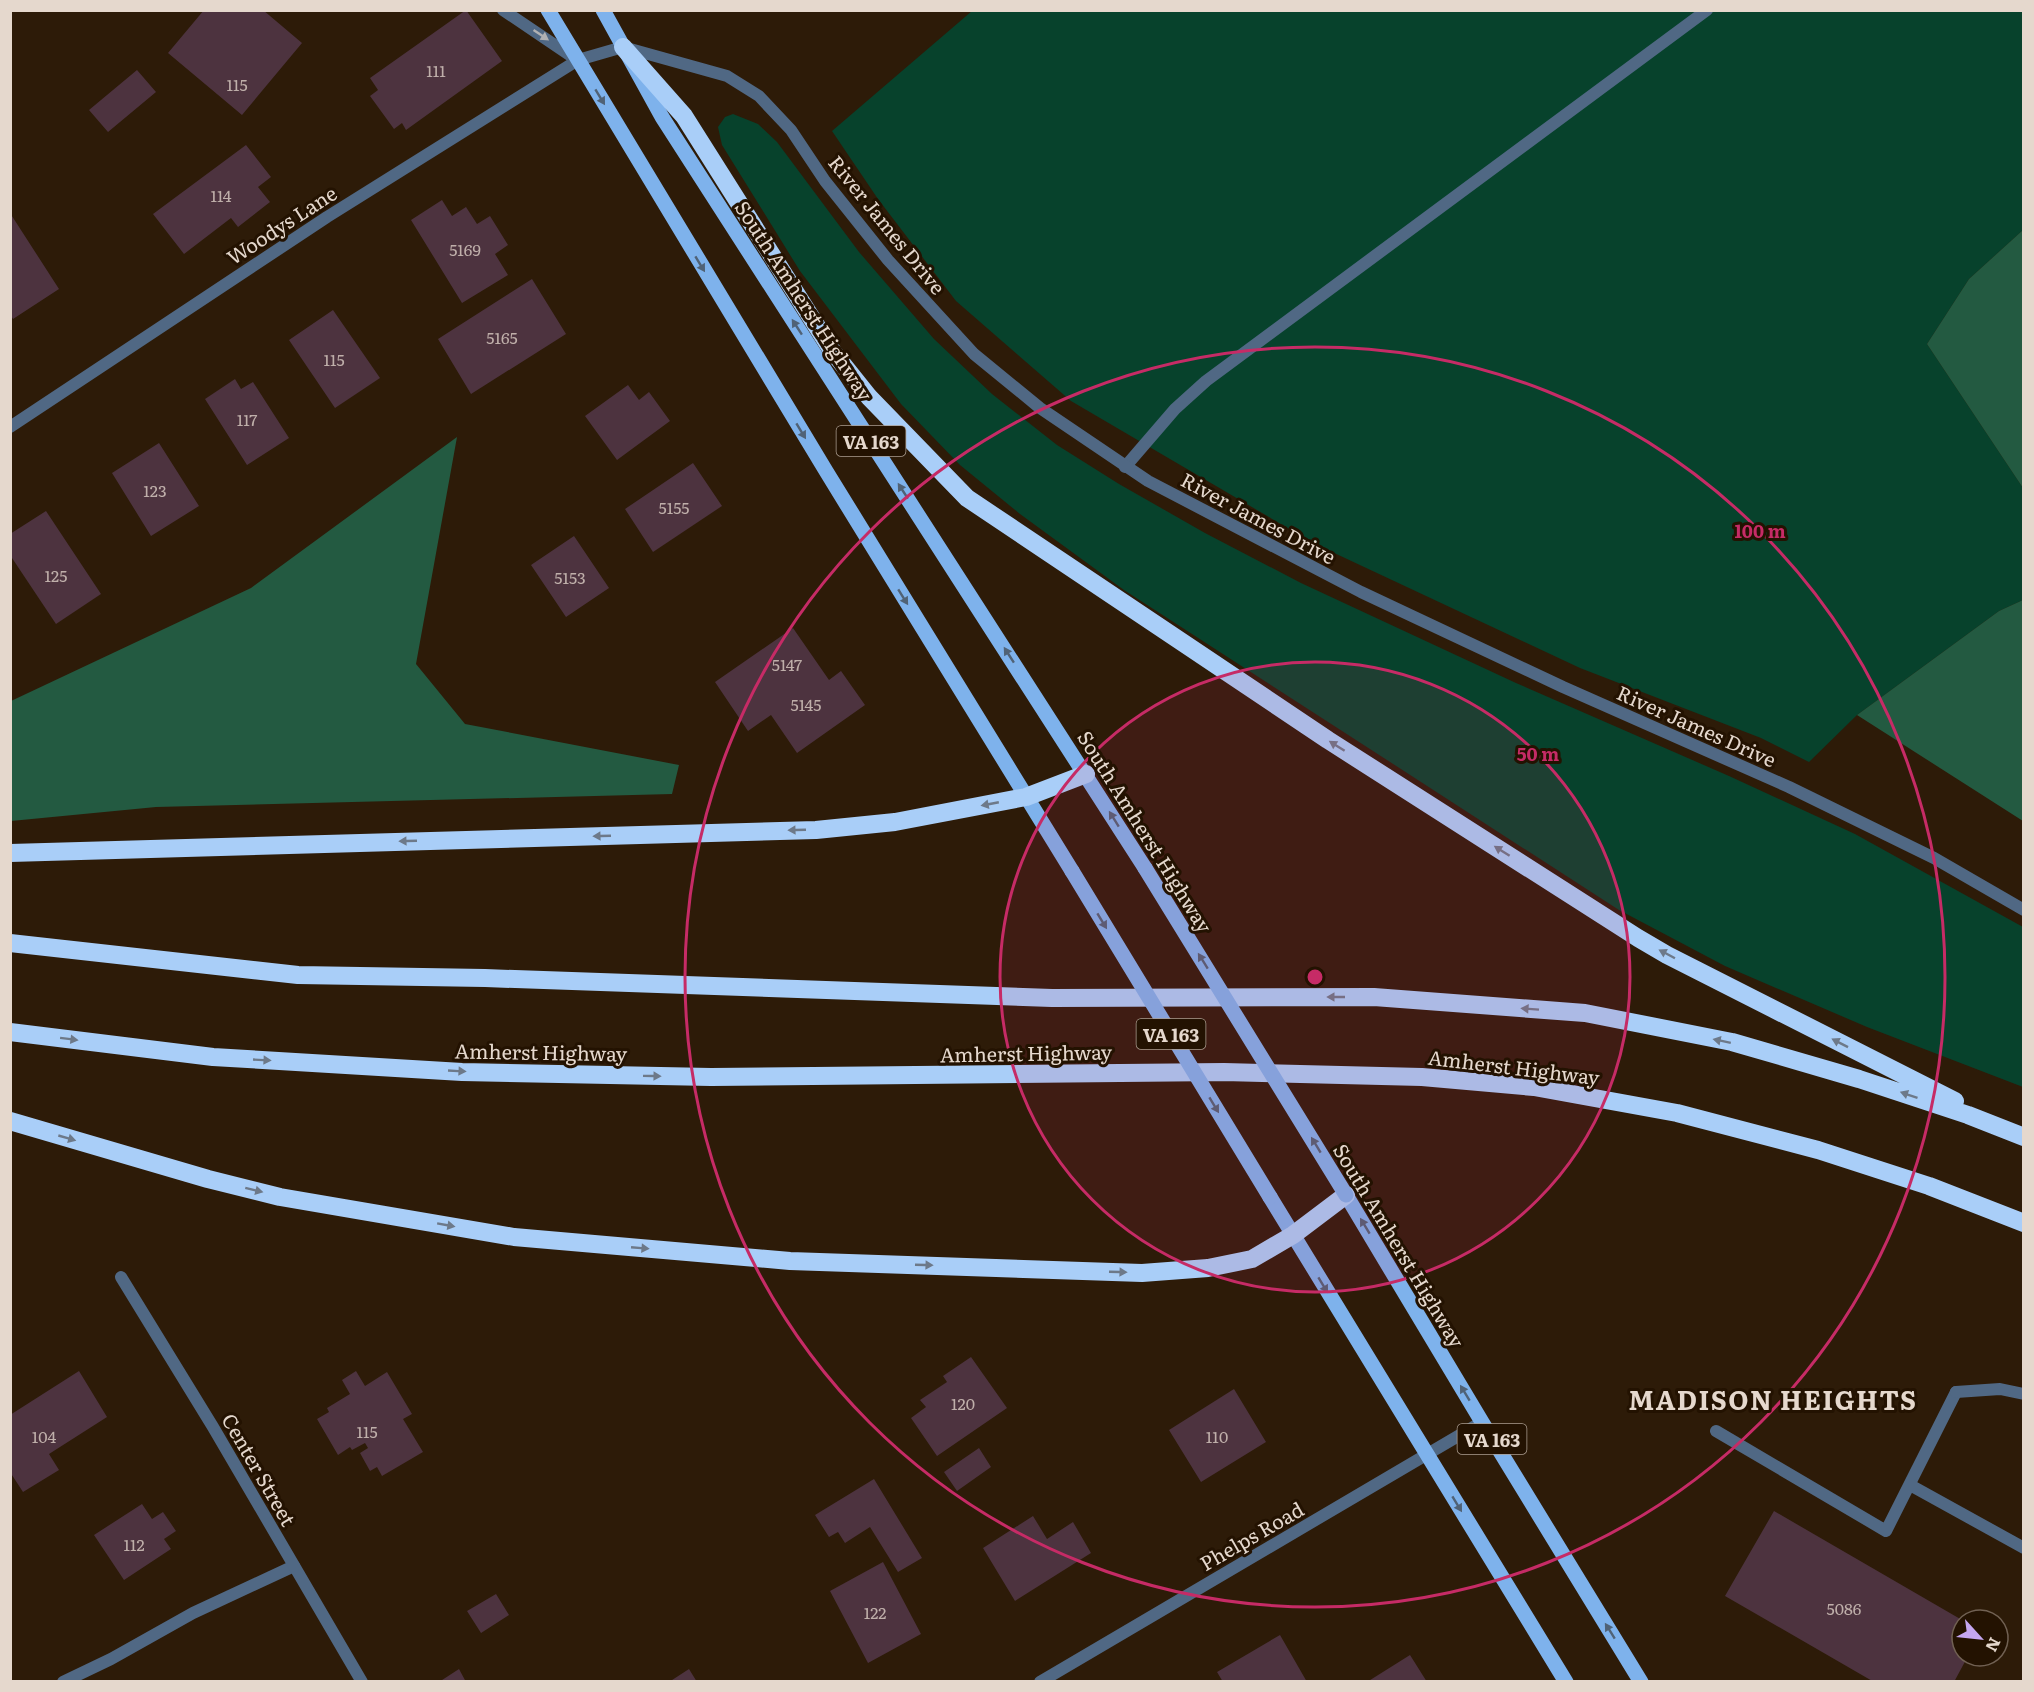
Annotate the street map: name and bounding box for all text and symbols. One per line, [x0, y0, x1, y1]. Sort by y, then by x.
one-way arrow [532, 30, 549, 41]
house number: 111 [426, 58, 446, 82]
house number: 115 [226, 72, 248, 96]
one-way arrow [594, 89, 605, 105]
street label: River James Drive [822, 148, 954, 300]
street label: Woodys Lane [220, 177, 342, 271]
house number: 114 [210, 183, 232, 207]
street label: South Amherst Highway [729, 194, 881, 406]
house number: 5169 [449, 237, 481, 261]
one-way arrow [695, 256, 706, 272]
one-way arrow [792, 319, 803, 335]
house number: 5165 [486, 325, 518, 349]
house number: 115 [323, 347, 345, 371]
house number: 117 [237, 407, 257, 431]
one-way arrow [796, 423, 807, 439]
road number: VA 163 [836, 426, 906, 456]
street label: River James Drive [1176, 464, 1342, 570]
house number: 123 [143, 478, 167, 502]
one-way arrow [898, 483, 909, 499]
house number: 5155 [659, 495, 689, 519]
text: 100 m [1734, 517, 1786, 544]
house number: 125 [45, 563, 67, 587]
house number: 5153 [554, 565, 586, 589]
one-way arrow [898, 589, 909, 605]
one-way arrow [1003, 647, 1015, 663]
house number: 5147 [772, 652, 802, 676]
street label: River James Drive [1613, 676, 1781, 774]
house number: 5145 [791, 692, 821, 716]
street label: South Amherst Highway [1071, 724, 1221, 938]
text: 50 m [1517, 740, 1559, 767]
one-way arrow [1329, 741, 1345, 752]
one-way arrow [981, 800, 1000, 809]
one-way arrow [1109, 811, 1120, 827]
one-way arrow [788, 826, 807, 835]
one-way arrow [593, 831, 612, 841]
one-way arrow [398, 837, 417, 846]
one-way arrow [1493, 845, 1510, 856]
one-way arrow [1097, 913, 1108, 929]
one-way arrow [1658, 949, 1675, 959]
one-way arrow [1197, 953, 1208, 969]
centre of rings [1305, 967, 1325, 987]
one-way arrow [1326, 992, 1345, 1002]
one-way arrow [1521, 1004, 1540, 1013]
road number: VA 163 [1136, 1019, 1206, 1049]
street label: Amherst Highway [455, 1034, 628, 1068]
one-way arrow [59, 1035, 78, 1044]
street label: Amherst Highway [940, 1035, 1113, 1069]
one-way arrow [1713, 1035, 1731, 1045]
one-way arrow [1832, 1038, 1849, 1047]
street label: Amherst Highway [1427, 1041, 1602, 1091]
one-way arrow [253, 1055, 272, 1064]
one-way arrow [448, 1067, 467, 1076]
one-way arrow [643, 1071, 662, 1081]
one-way arrow [1900, 1090, 1918, 1100]
one-way arrow [1209, 1097, 1220, 1113]
one-way arrow [58, 1134, 76, 1143]
one-way arrow [1310, 1137, 1321, 1153]
street label: South Amherst Highway [1327, 1137, 1473, 1353]
one-way arrow [245, 1186, 264, 1196]
one-way arrow [1359, 1218, 1370, 1234]
one-way arrow [437, 1221, 456, 1230]
one-way arrow [630, 1243, 649, 1253]
one-way arrow [914, 1260, 933, 1269]
one-way arrow [1109, 1268, 1128, 1277]
one-way arrow [1318, 1277, 1329, 1293]
district label: MADISON HEIGHTS [1628, 1379, 1918, 1418]
one-way arrow [1460, 1385, 1470, 1402]
house number: 120 [951, 1391, 975, 1415]
street label: Center Street [216, 1407, 304, 1531]
house number: 115 [356, 1419, 378, 1443]
house number: 104 [32, 1424, 56, 1448]
house number: 110 [1206, 1424, 1228, 1448]
road number: VA 163 [1458, 1424, 1526, 1454]
street label: Phelps Road [1194, 1493, 1308, 1577]
one-way arrow [1452, 1496, 1463, 1513]
house number: 112 [123, 1532, 145, 1556]
house number: 5086 [1827, 1596, 1862, 1620]
house number: 122 [864, 1600, 886, 1624]
north arrow [1950, 1608, 2010, 1668]
one-way arrow [1605, 1623, 1616, 1640]
text: N [1981, 1634, 2008, 1657]

